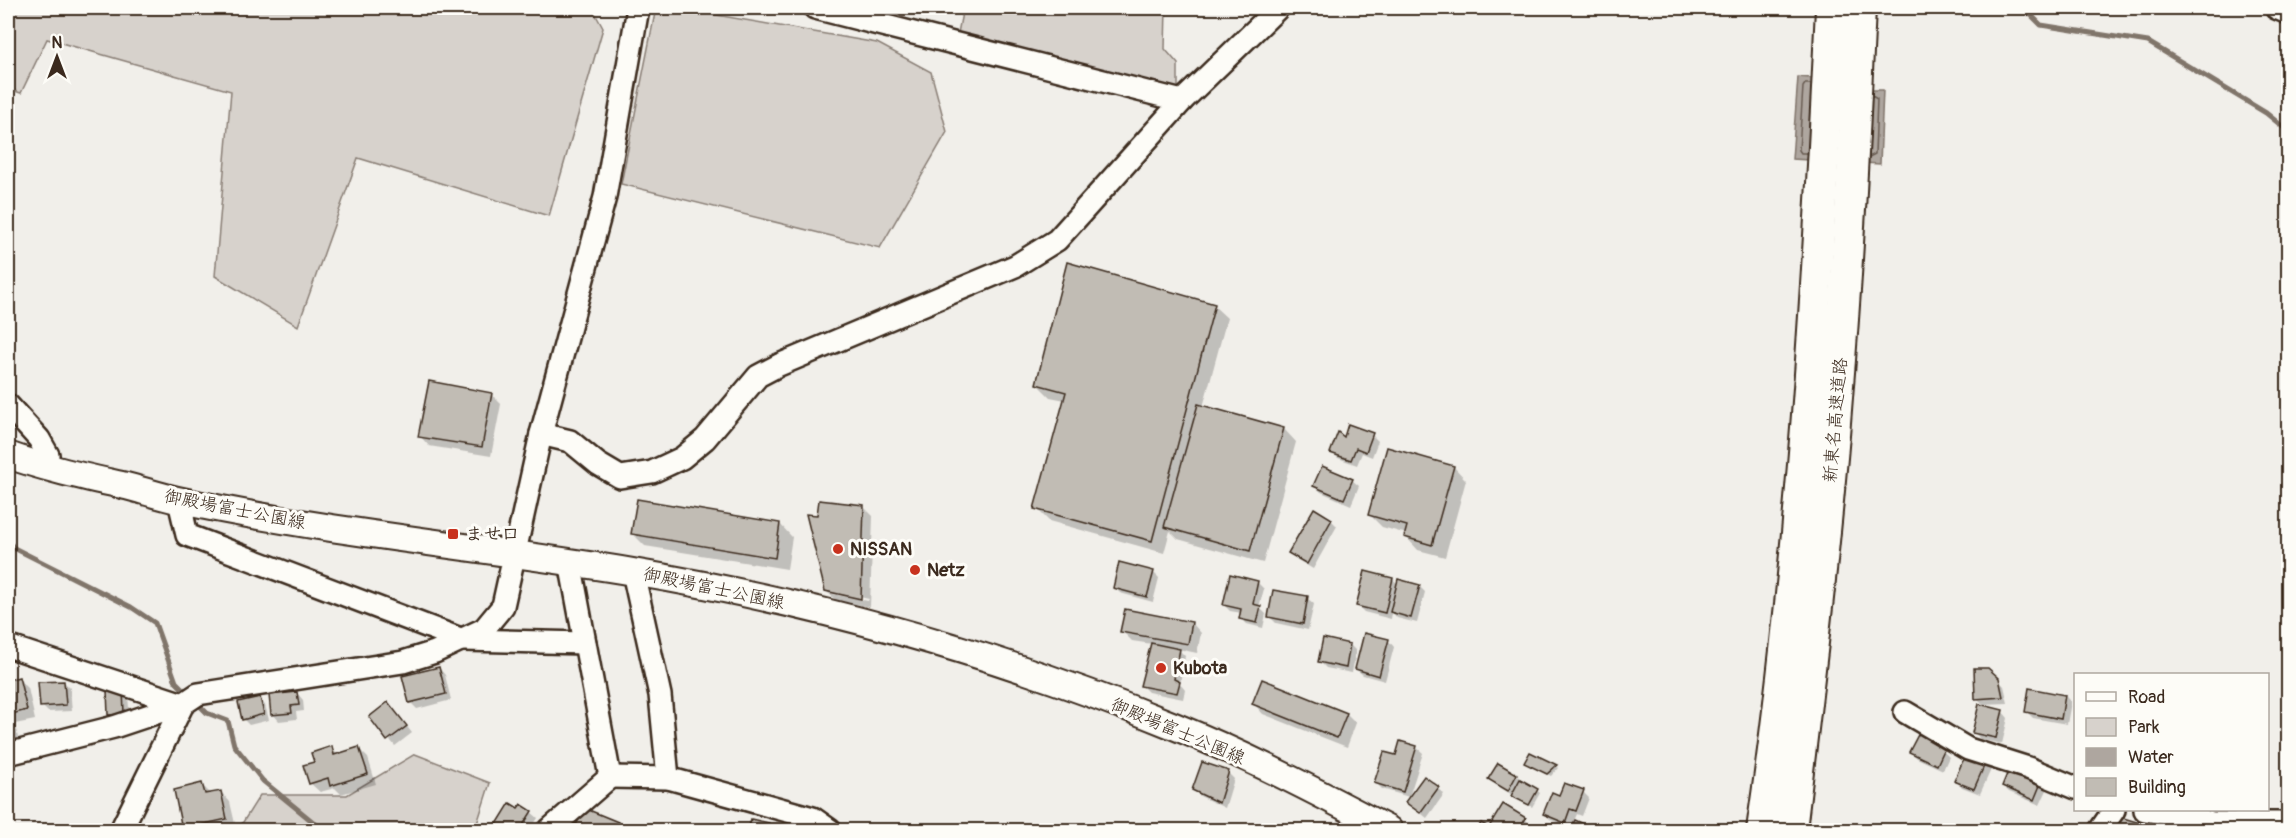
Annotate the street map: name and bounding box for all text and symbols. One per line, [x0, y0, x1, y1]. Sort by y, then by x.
north arrow [27, 27, 87, 87]
text: N [52, 33, 63, 53]
street label: 新東名高速道路 [1819, 356, 1852, 484]
street label: 御殿場富士公園線 [162, 484, 308, 535]
place label: ませ口 [465, 523, 520, 546]
marker: ませ口 [446, 527, 460, 541]
place label: NISSAN [850, 538, 912, 561]
marker: NISSAN [831, 542, 845, 556]
place label: Netz [927, 559, 965, 582]
street label: 御殿場富士公園線 [641, 562, 787, 615]
marker: Netz [908, 563, 922, 577]
place label: Kubota [1173, 657, 1228, 680]
marker: Kubota [1154, 661, 1168, 675]
legend [2074, 673, 2269, 811]
text: Road [2128, 686, 2165, 709]
street label: 御殿場富士公園線 [1107, 693, 1249, 770]
text: Park [2128, 716, 2160, 739]
text: Water [2128, 746, 2174, 769]
text: Building [2128, 776, 2186, 799]

